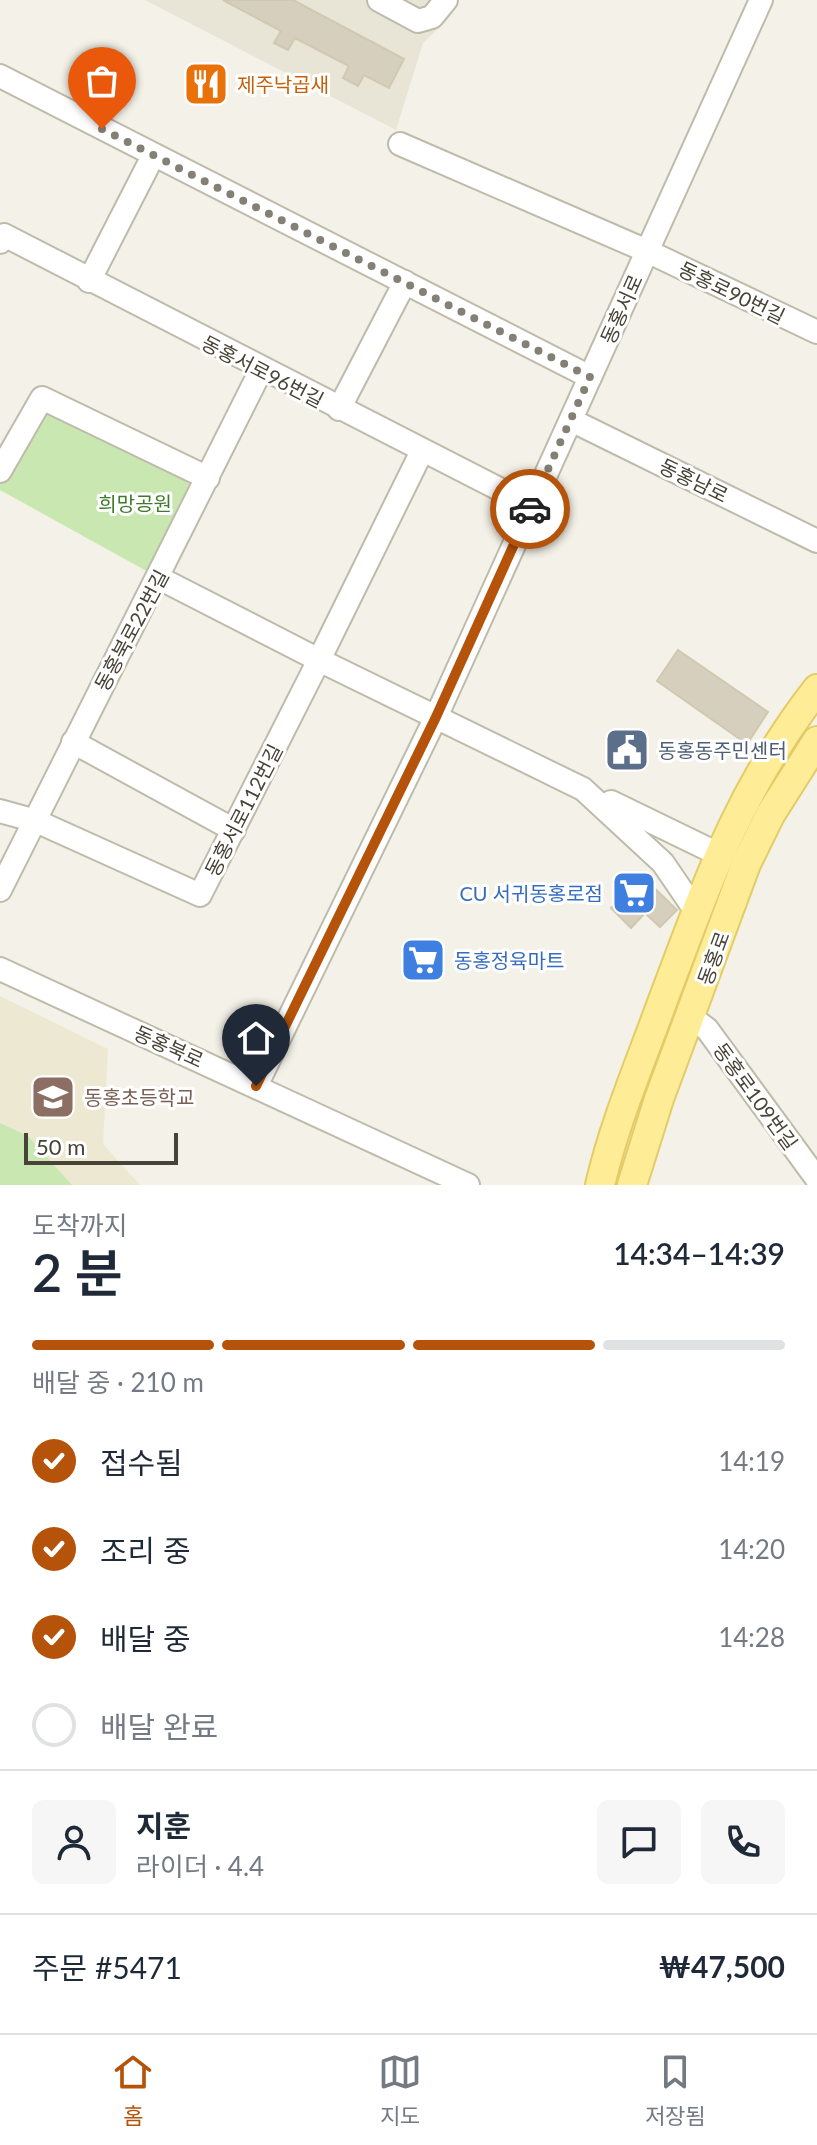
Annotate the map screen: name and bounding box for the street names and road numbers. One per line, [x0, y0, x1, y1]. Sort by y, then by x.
street label: 동홍로90번길 [675, 256, 789, 328]
street label: 동홍서로 [595, 270, 647, 348]
street label: 동홍서로96번길 [198, 330, 328, 412]
street label: 동홍남로 [656, 453, 732, 507]
street label: 동홍북로22번길 [89, 565, 173, 695]
street label: 동홍서로112번길 [199, 740, 287, 880]
street label: 동홍로 [692, 928, 734, 988]
street label: 동홍북로 [130, 1020, 208, 1072]
street label: 동홍로109번길 [709, 1038, 803, 1154]

